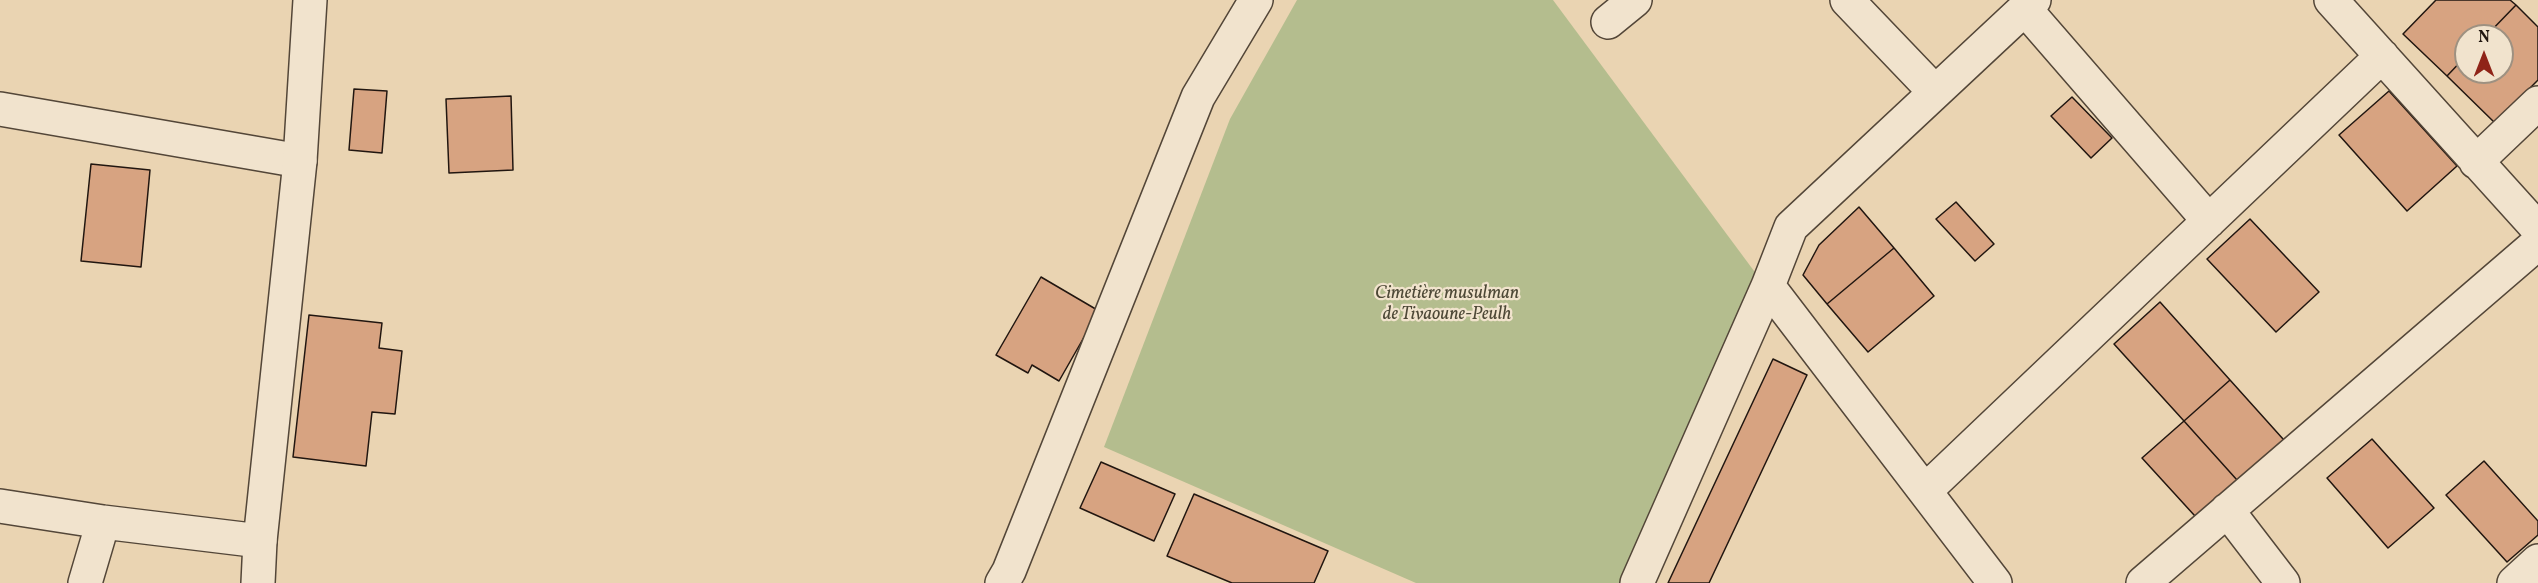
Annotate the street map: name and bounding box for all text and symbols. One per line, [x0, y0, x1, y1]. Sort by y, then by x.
north arrow [2454, 24, 2514, 84]
text: N [2478, 27, 2490, 49]
park label: Cimetière musulman de Tivaoune-Peulh [1375, 284, 1519, 326]

